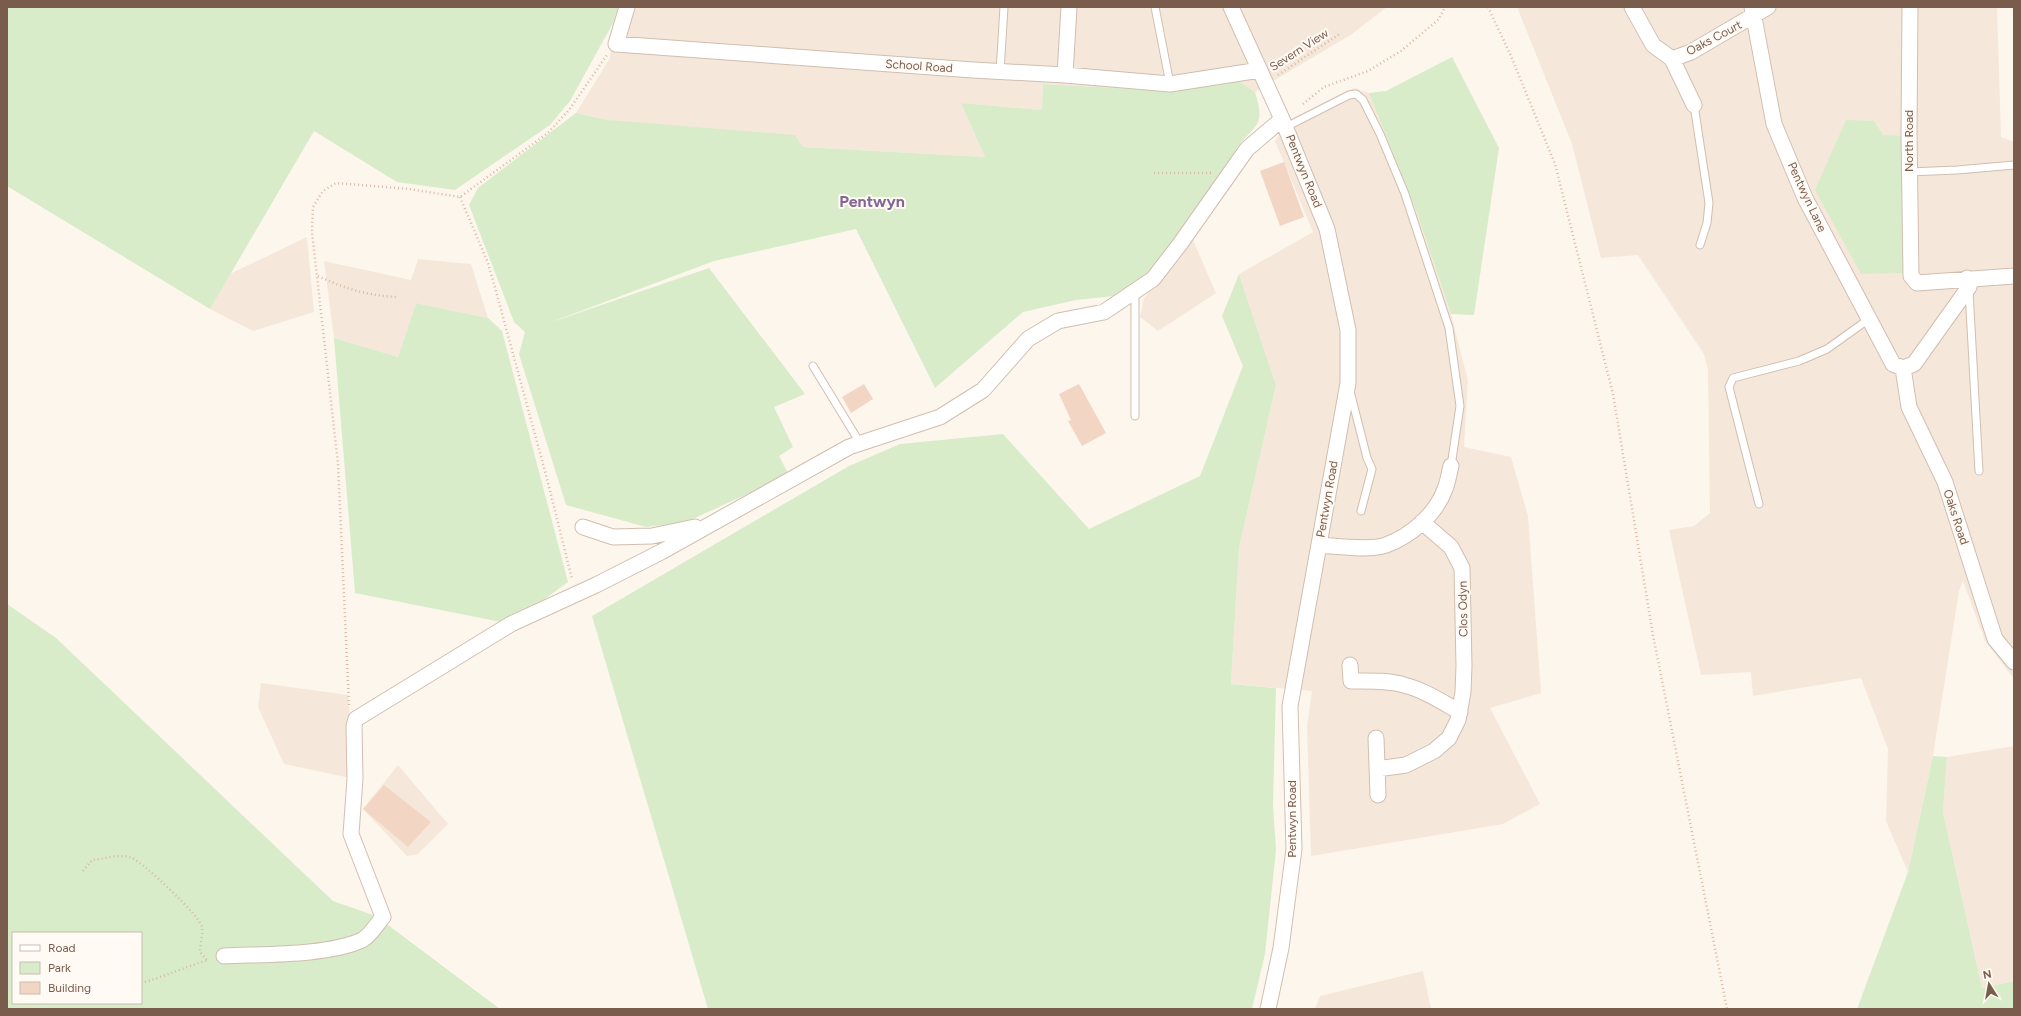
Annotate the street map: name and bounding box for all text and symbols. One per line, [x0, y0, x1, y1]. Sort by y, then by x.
street label: Oaks Court [1684, 17, 1744, 58]
street label: Severn View [1267, 26, 1331, 74]
street label: School Road [885, 57, 953, 75]
street label: North Road [1902, 110, 1916, 172]
street label: Pentwyn Road [1283, 132, 1325, 210]
street label: Pentwyn Lane [1785, 160, 1830, 235]
district label: Pentwyn [839, 192, 905, 211]
street label: Pentwyn Road [1313, 460, 1341, 538]
street label: Oaks Road [1940, 488, 1972, 546]
street label: Clos Odyn [1456, 581, 1470, 637]
street label: Pentwyn Road [1285, 780, 1299, 858]
legend [12, 932, 142, 1004]
text: Road [48, 941, 76, 955]
text: Park [48, 961, 71, 975]
north arrow [1969, 964, 2009, 1004]
text: N [1982, 967, 1993, 982]
text: Building [48, 981, 91, 995]

